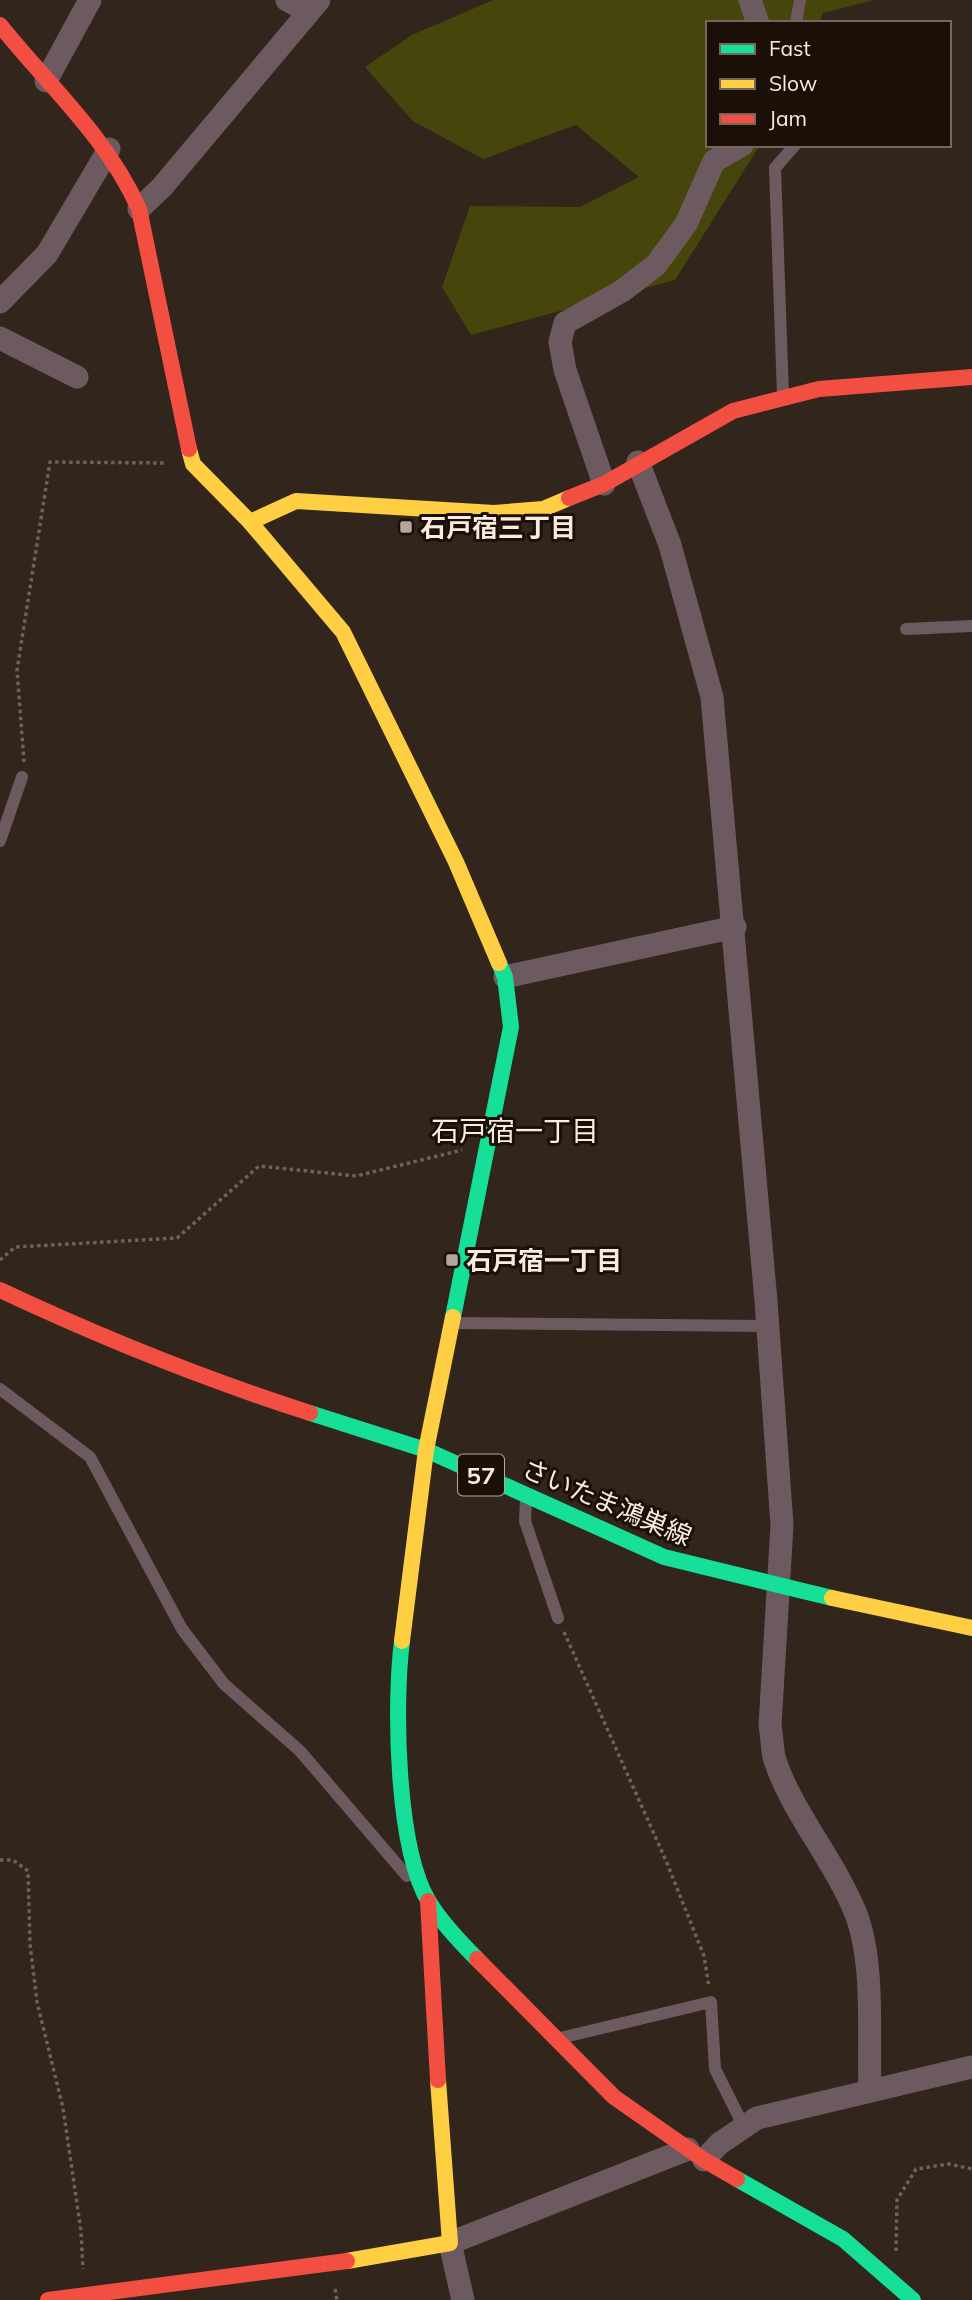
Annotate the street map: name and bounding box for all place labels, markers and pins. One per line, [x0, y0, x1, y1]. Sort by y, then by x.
place label: 石戸宿三丁目 [420, 511, 576, 544]
marker: 石戸宿三丁目 [398, 519, 414, 535]
place label: 石戸宿一丁目 [466, 1244, 622, 1277]
marker: 石戸宿一丁目 [444, 1252, 460, 1268]

